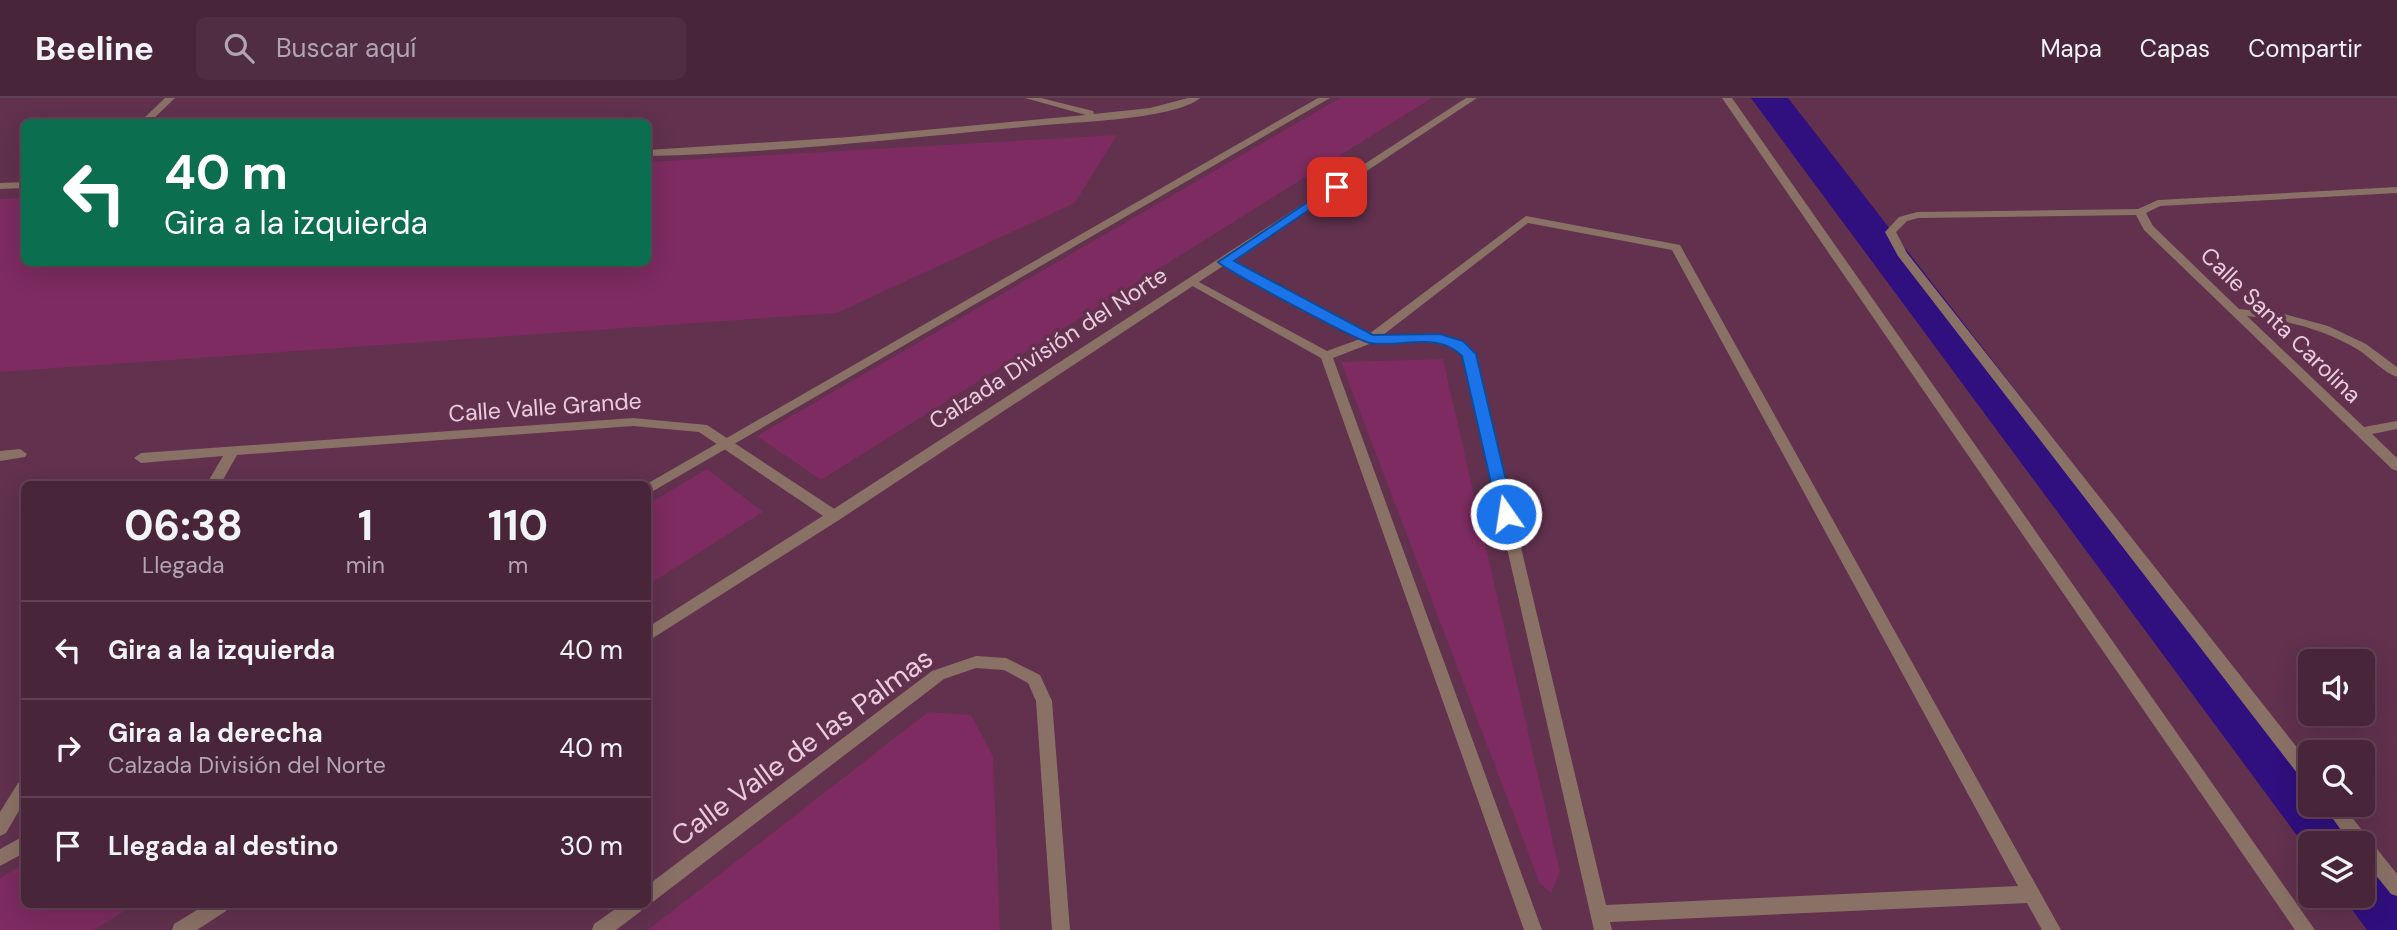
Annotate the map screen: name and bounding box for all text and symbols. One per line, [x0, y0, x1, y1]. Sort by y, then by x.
search box [196, 17, 686, 80]
text: Beeline [35, 27, 154, 70]
icon: search [220, 29, 258, 67]
text: Buscar aquí [276, 31, 416, 65]
text: Mapa [2040, 33, 2102, 64]
text: Capas [2140, 33, 2210, 64]
text: Compartir [2248, 33, 2362, 64]
text: 40 m [164, 140, 288, 204]
icon: left [49, 147, 140, 238]
pin [1307, 157, 1367, 217]
icon: arrive [1318, 168, 1356, 206]
text: Gira a la izquierda [164, 202, 428, 244]
street label: Calle Santa Carolina [2194, 240, 2368, 410]
street label: Calzada División del Norte [923, 260, 1173, 436]
street label: Calle Valle Grande [447, 385, 643, 429]
position arrow [1469, 477, 1543, 551]
text: 06:38 [124, 498, 243, 553]
text: 1 [358, 498, 373, 553]
text: 110 [488, 498, 548, 553]
text: Llegada [142, 550, 225, 580]
text: min [346, 550, 385, 580]
text: m [508, 550, 528, 580]
icon: left [49, 631, 87, 669]
text: Gira a la izquierda [108, 633, 335, 667]
text: 40 m [559, 633, 623, 667]
street label: Calle Valle de las Palmas [664, 640, 940, 854]
map controls [2298, 649, 2375, 908]
button: sound [2298, 649, 2375, 726]
text: Gira a la derecha [108, 716, 323, 750]
icon: right [49, 729, 87, 767]
text: 40 m [559, 731, 623, 765]
button: search [2298, 740, 2375, 817]
text: Calzada División del Norte [108, 750, 386, 780]
icon: arrive [49, 827, 87, 865]
text: Llegada al destino [108, 829, 339, 863]
text: 30 m [560, 829, 623, 863]
button: layers [2298, 831, 2375, 908]

